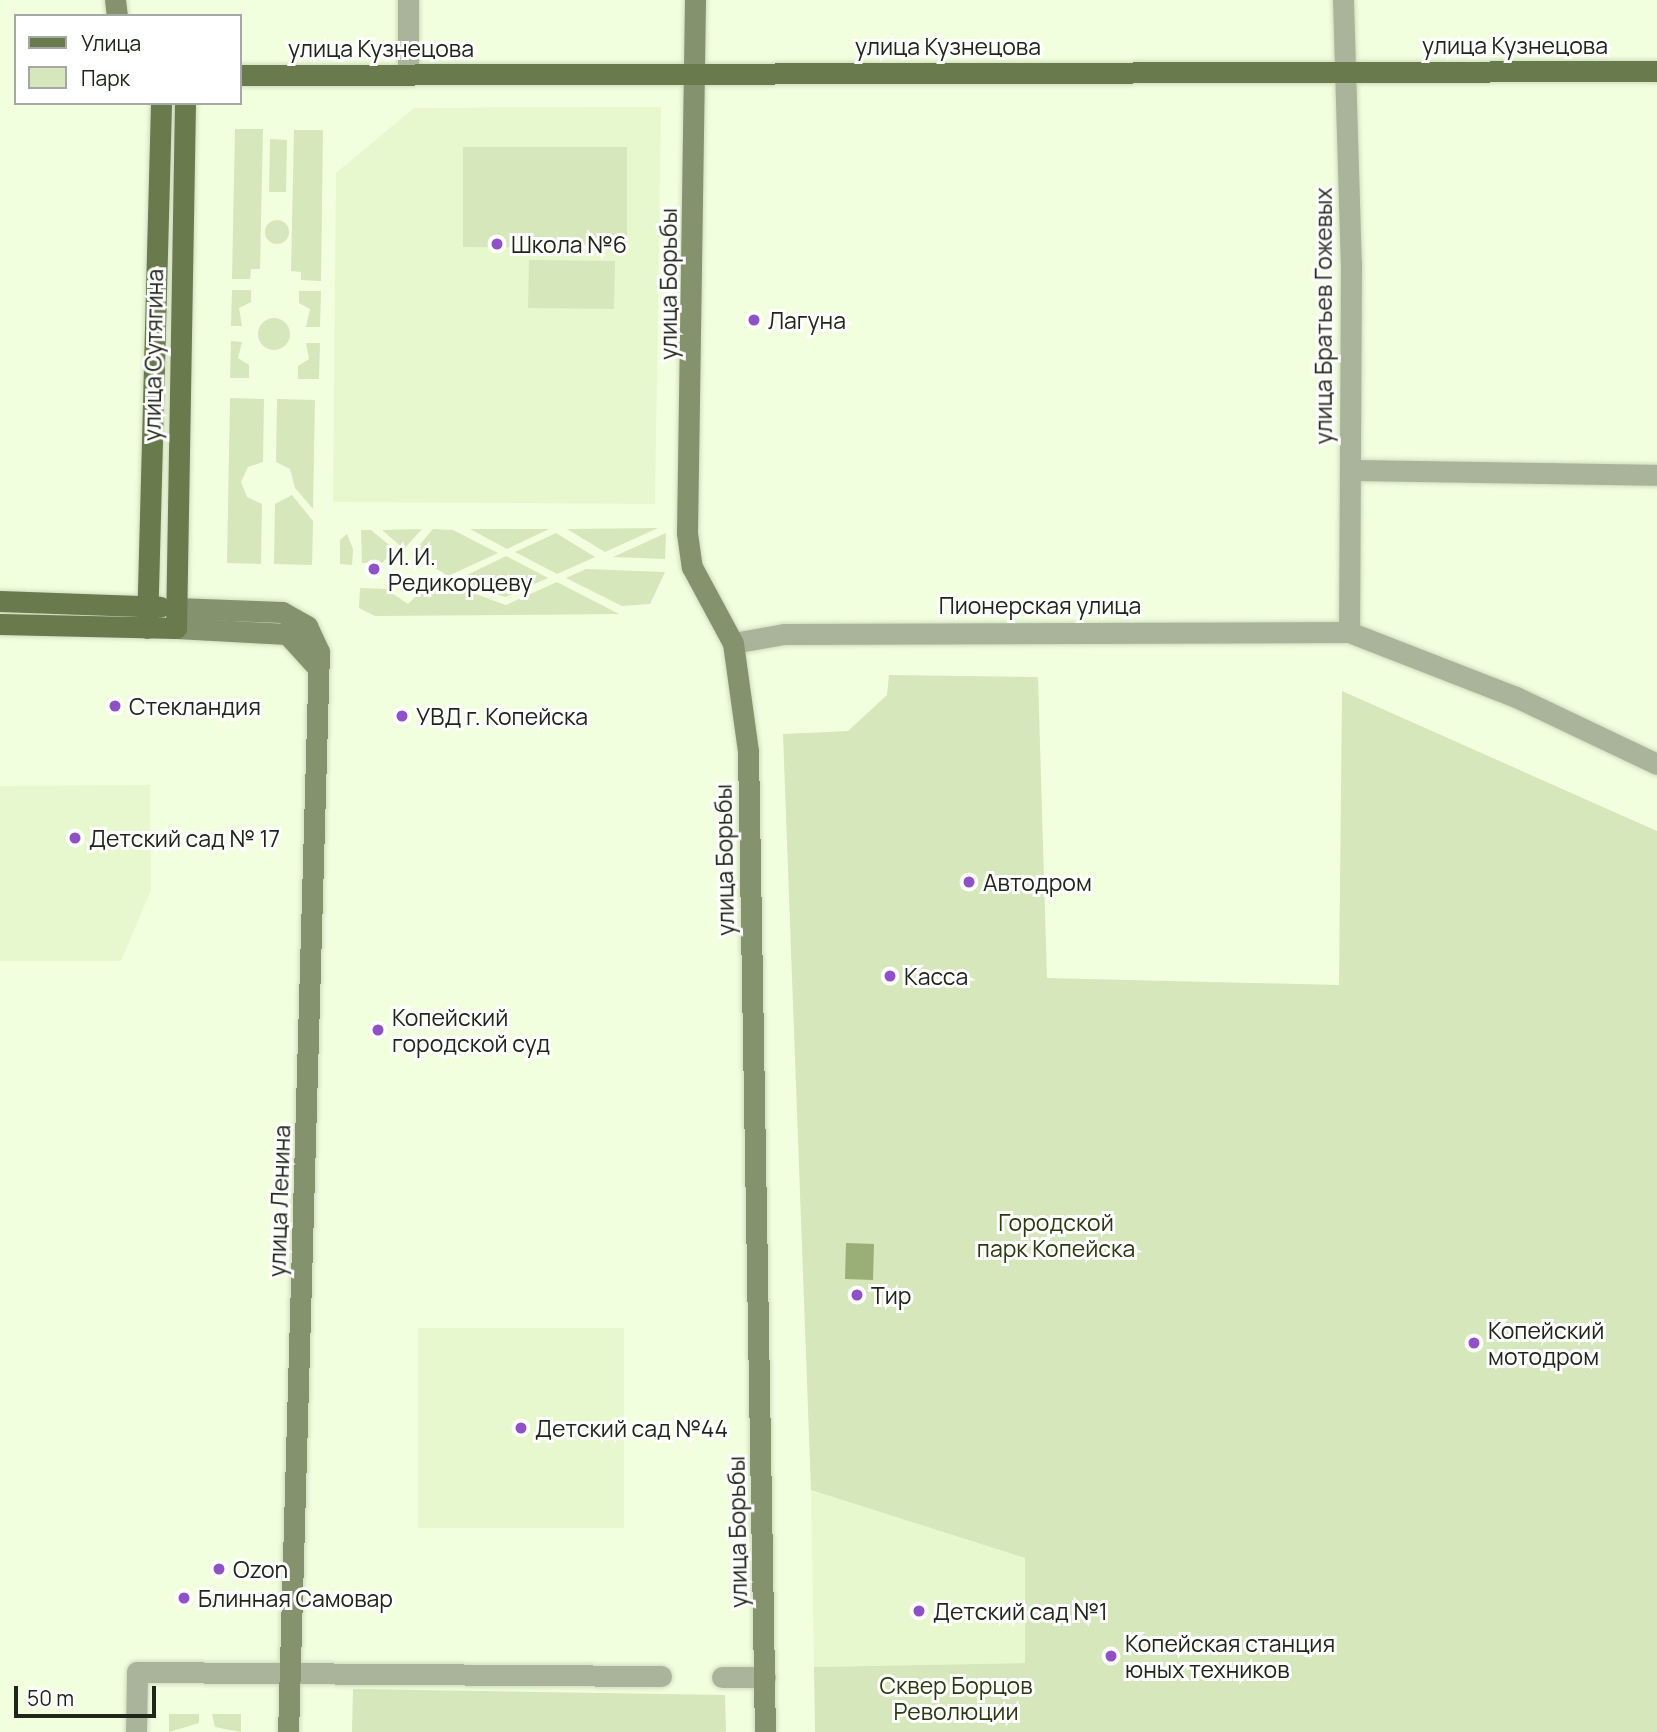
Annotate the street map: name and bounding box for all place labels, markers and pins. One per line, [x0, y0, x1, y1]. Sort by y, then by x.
place label: Школа №6 [511, 230, 627, 258]
marker: Школа №6 [489, 236, 505, 252]
place label: Лагуна [768, 306, 846, 334]
marker: Лагуна [746, 312, 762, 328]
place label: И. И. Редикорцеву [388, 542, 533, 596]
marker: И. И. Редикорцеву [366, 561, 382, 577]
place label: Стекландия [129, 692, 261, 720]
marker: Стекландия [107, 698, 123, 714]
place label: УВД г. Копейска [416, 702, 588, 730]
marker: УВД г. Копейска [394, 708, 410, 724]
place label: Детский сад № 17 [89, 824, 280, 852]
marker: Детский сад № 17 [67, 830, 83, 846]
place label: Автодром [983, 868, 1092, 896]
marker: Автодром [961, 874, 977, 890]
place label: Касса [904, 962, 968, 990]
marker: Касса [882, 968, 898, 984]
place label: Копейский городской суд [392, 1003, 550, 1057]
marker: Копейский городской суд [370, 1022, 386, 1038]
place label: Тир [871, 1281, 911, 1309]
marker: Тир [849, 1287, 865, 1303]
place label: Копейский мотодром [1488, 1316, 1604, 1370]
marker: Копейский мотодром [1466, 1335, 1482, 1351]
place label: Детский сад №44 [535, 1414, 728, 1442]
marker: Детский сад №44 [513, 1420, 529, 1436]
place label: Ozon [233, 1555, 288, 1583]
marker: Ozon [211, 1561, 227, 1577]
place label: Блинная Самовар [198, 1584, 393, 1612]
marker: Блинная Самовар [176, 1590, 192, 1606]
place label: Детский сад №1 [933, 1597, 1108, 1625]
marker: Детский сад №1 [911, 1603, 927, 1619]
place label: Копейская станция юных техников [1125, 1629, 1335, 1683]
marker: Копейская станция юных техников [1103, 1648, 1119, 1664]

